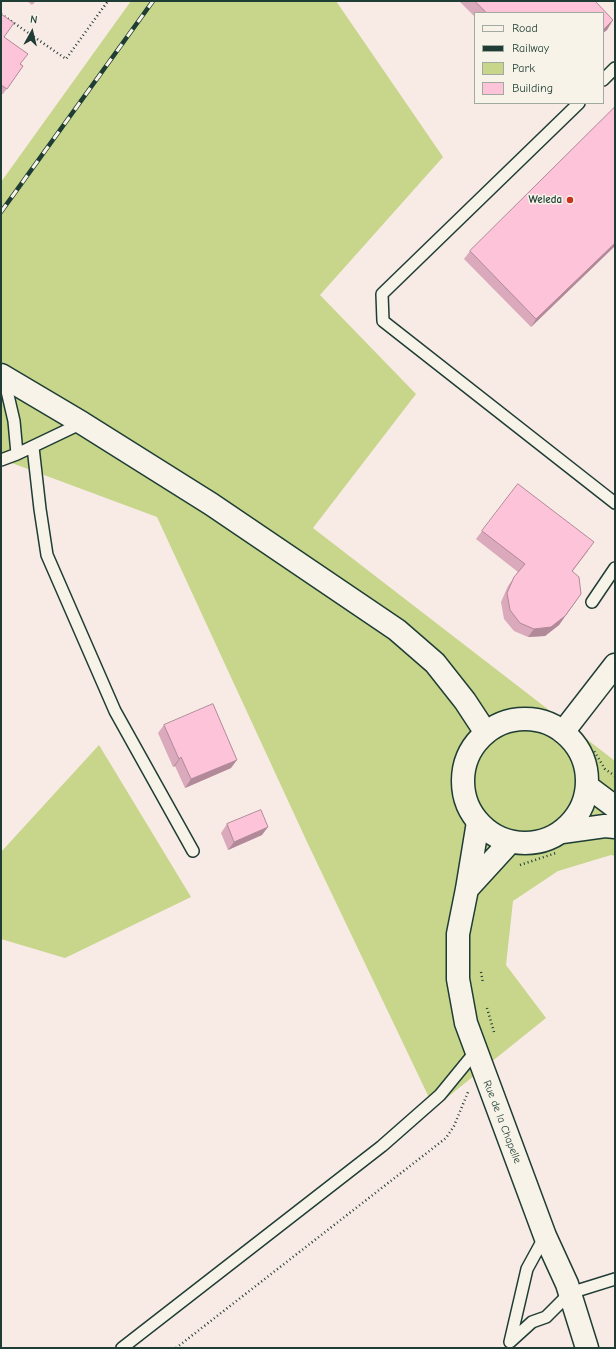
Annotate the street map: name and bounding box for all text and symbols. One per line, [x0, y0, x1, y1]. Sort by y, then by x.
north arrow [12, 12, 52, 52]
legend [474, 12, 604, 104]
text: N [29, 13, 38, 27]
text: Road [512, 21, 538, 35]
text: Railway [512, 41, 549, 55]
text: Park [512, 61, 535, 75]
text: Building [512, 81, 553, 95]
place label: Weleda [528, 193, 562, 207]
marker: Weleda [565, 195, 575, 205]
street label: Rue de la Chapelle [480, 1078, 524, 1166]

